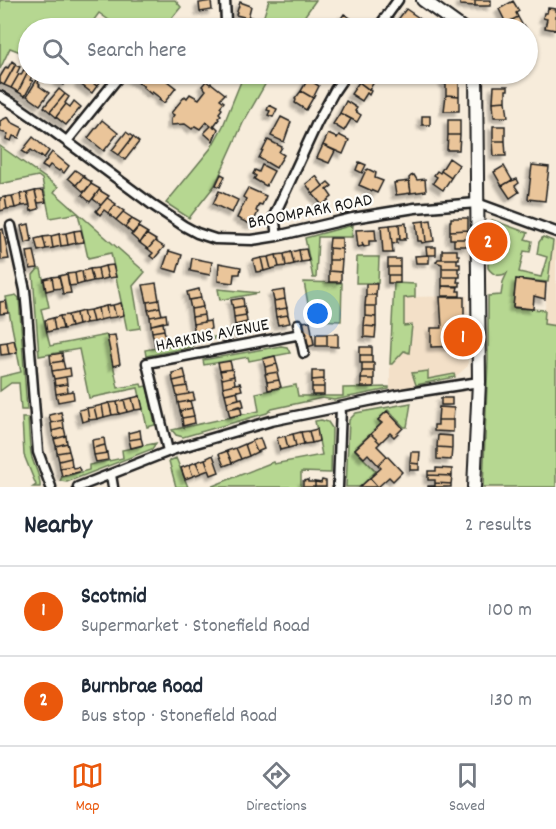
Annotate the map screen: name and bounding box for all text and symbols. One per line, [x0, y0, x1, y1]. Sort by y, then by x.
search box [18, 18, 538, 84]
icon: search [39, 35, 72, 68]
text: Search here [87, 36, 186, 67]
street label: BROOMPARK ROAD [246, 188, 375, 237]
pin: 2 [468, 220, 508, 264]
your location [303, 299, 332, 328]
street label: HARKINS AVENUE [154, 313, 271, 360]
pin: 1 [444, 314, 482, 360]
text: Nearby [24, 508, 92, 545]
text: 2 results [465, 512, 532, 540]
text: Scotmid [81, 582, 147, 613]
text: 1 [41, 597, 46, 625]
text: 100 m [488, 597, 532, 625]
text: Supermarket · Stonefield Road [81, 613, 310, 641]
text: Burnbrae Road [81, 672, 203, 703]
text: 2 [39, 687, 48, 715]
text: 130 m [490, 687, 532, 715]
text: Bus stop · Stonefield Road [81, 703, 277, 731]
tab: Map [71, 759, 104, 818]
tab: Directions [246, 759, 307, 818]
tab: Saved [449, 759, 485, 818]

